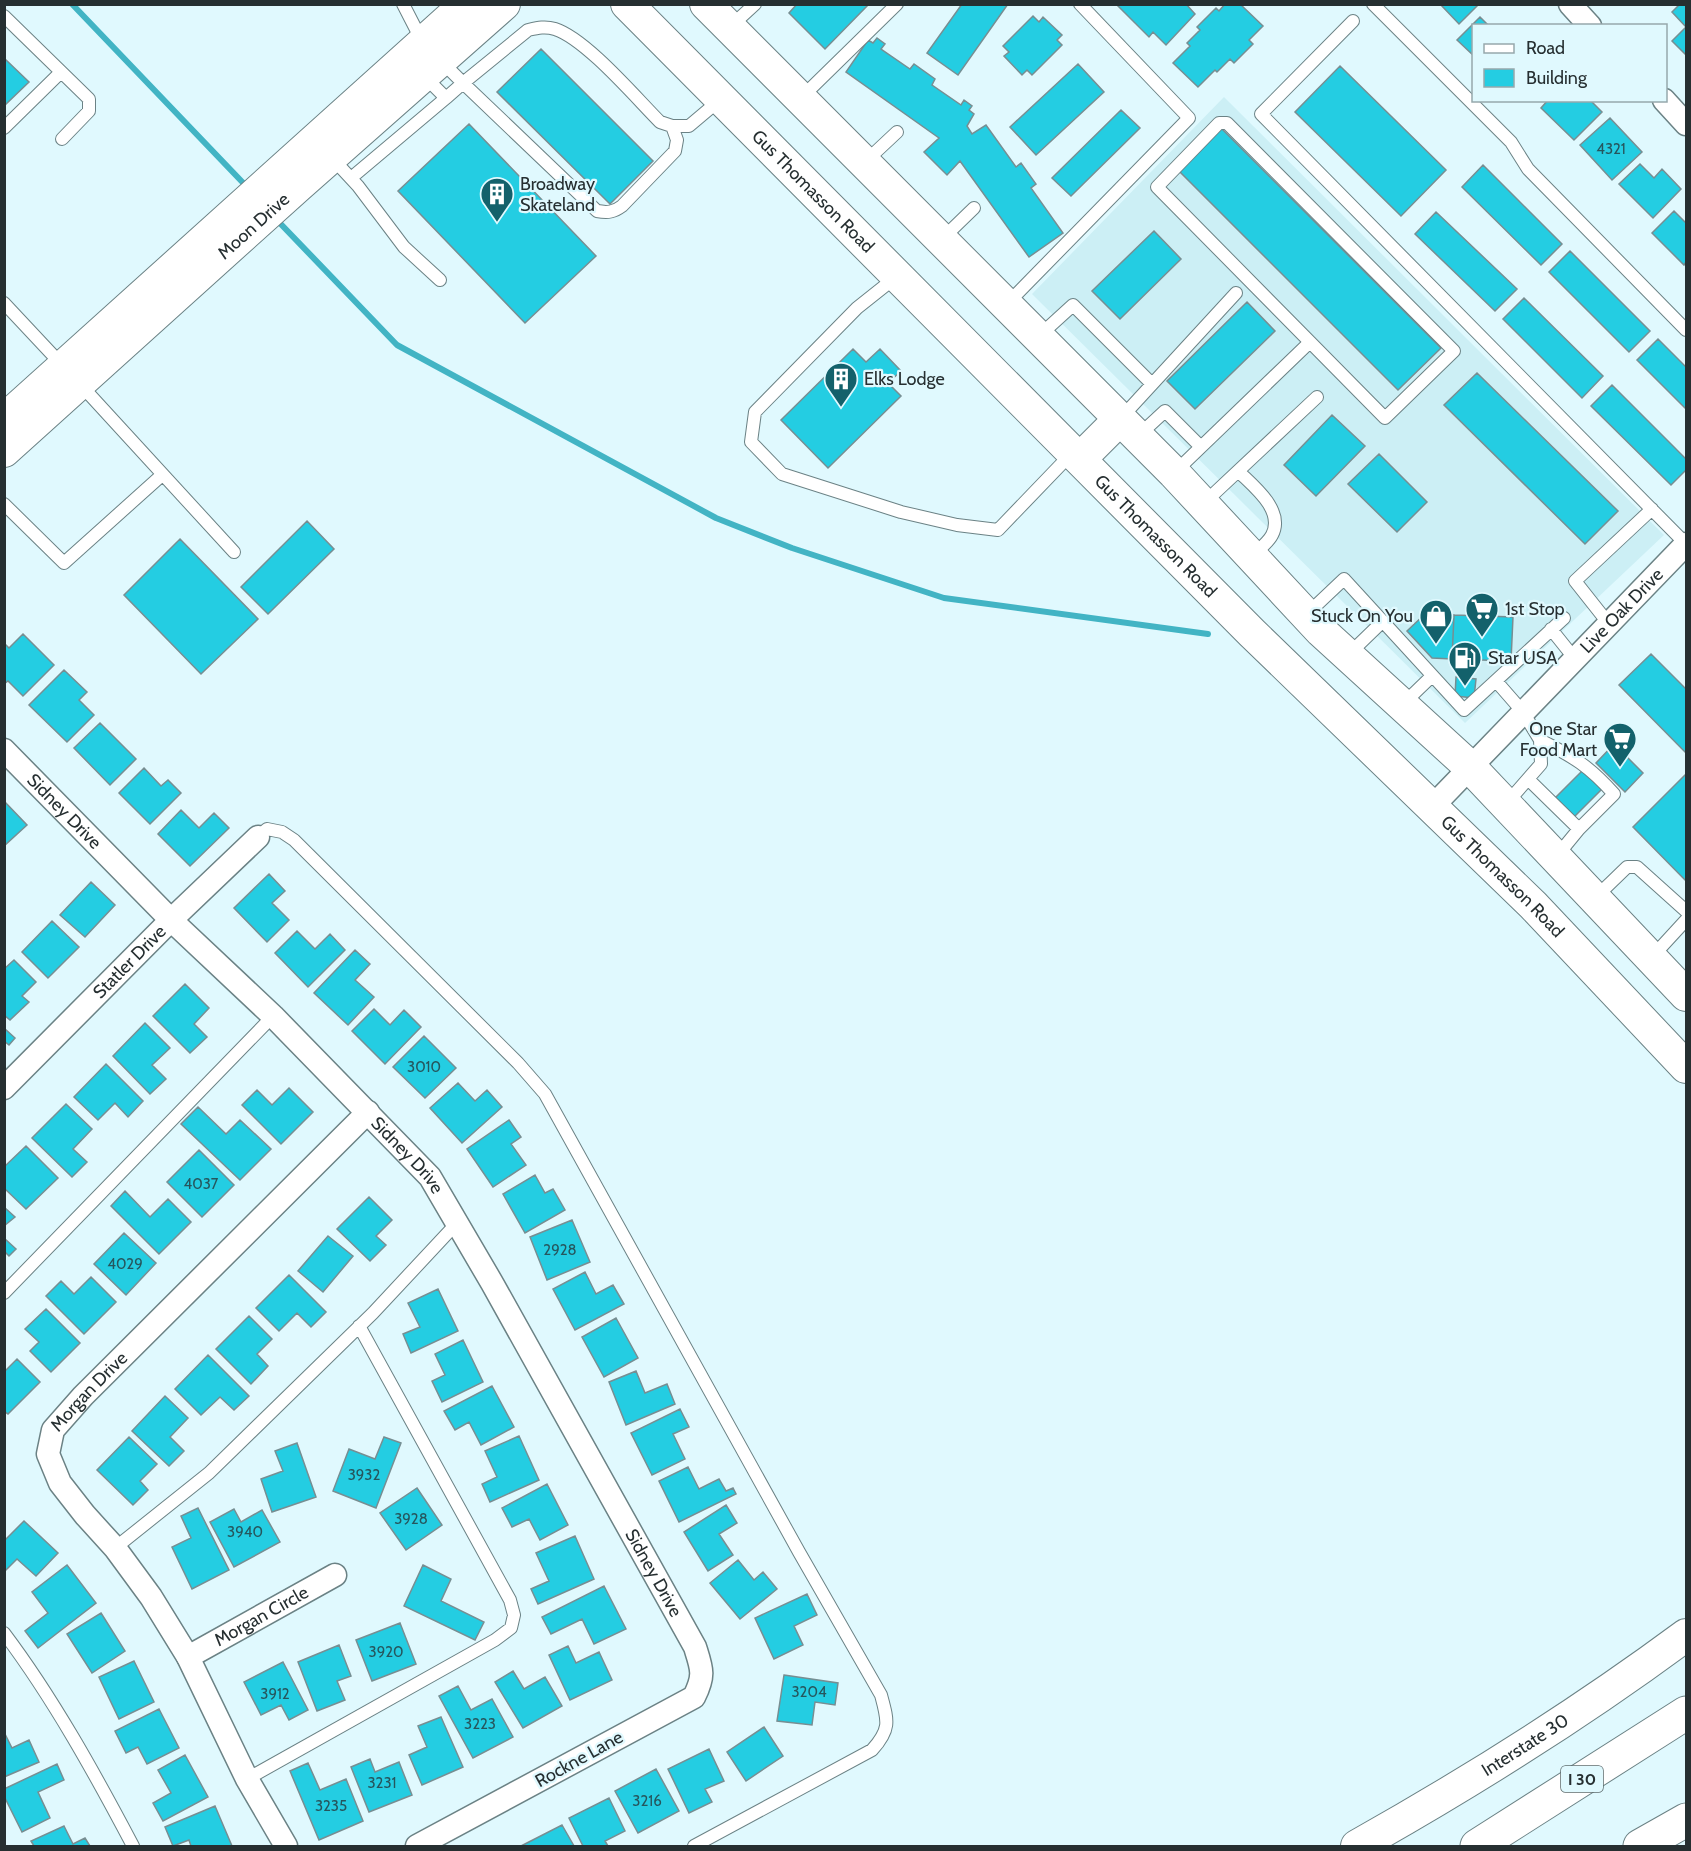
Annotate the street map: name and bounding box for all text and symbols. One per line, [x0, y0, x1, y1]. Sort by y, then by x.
legend [1472, 24, 1667, 102]
text: Road [1526, 37, 1565, 59]
text: Building [1526, 67, 1588, 89]
street label: Gus Thomasson Road [747, 125, 879, 257]
house number: 4321 [1596, 140, 1626, 158]
place label: Broadway Skateland [520, 173, 595, 216]
building icon: Broadway Skateland [479, 176, 515, 223]
street label: Moon Drive [213, 188, 294, 264]
building icon: Elks Lodge [823, 361, 859, 408]
place label: Elks Lodge [864, 368, 945, 390]
street label: Gus Thomasson Road [1090, 470, 1221, 602]
street label: Live Oak Drive [1576, 564, 1668, 658]
supermarket icon: 1st Stop [1464, 591, 1500, 638]
shop icon: Stuck On You [1418, 598, 1454, 645]
place label: 1st Stop [1505, 598, 1565, 620]
place label: Stuck On You [1311, 605, 1413, 627]
fuel station icon: Star USA [1447, 640, 1483, 687]
place label: Star USA [1488, 647, 1557, 669]
place label: One Star Food Mart [1520, 718, 1597, 761]
supermarket icon: One Star Food Mart [1602, 721, 1638, 768]
street label: Sidney Drive [22, 769, 106, 854]
street label: Gus Thomasson Road [1436, 811, 1569, 942]
street label: Statler Drive [88, 921, 171, 1003]
house number: 3010 [407, 1058, 441, 1076]
street label: Sidney Drive [366, 1112, 448, 1197]
house number: 4037 [184, 1175, 219, 1193]
house number: 2928 [543, 1241, 577, 1259]
house number: 4029 [107, 1255, 143, 1273]
street label: Morgan Drive [46, 1347, 132, 1436]
house number: 3932 [348, 1466, 380, 1484]
house number: 3928 [394, 1510, 428, 1528]
house number: 3940 [227, 1523, 263, 1541]
street label: Sidney Drive [620, 1525, 687, 1621]
street label: Morgan Circle [211, 1581, 312, 1651]
house number: 3920 [369, 1643, 403, 1661]
house number: 3204 [791, 1683, 827, 1701]
house number: 3912 [260, 1685, 290, 1703]
street label: Interstate 30 [1478, 1709, 1573, 1781]
house number: 3223 [464, 1715, 496, 1733]
street label: Rockne Lane [531, 1726, 627, 1792]
road number: I 30 [1561, 1766, 1603, 1792]
house number: 3231 [368, 1774, 396, 1792]
house number: 3216 [632, 1792, 662, 1810]
house number: 3235 [315, 1797, 347, 1815]

